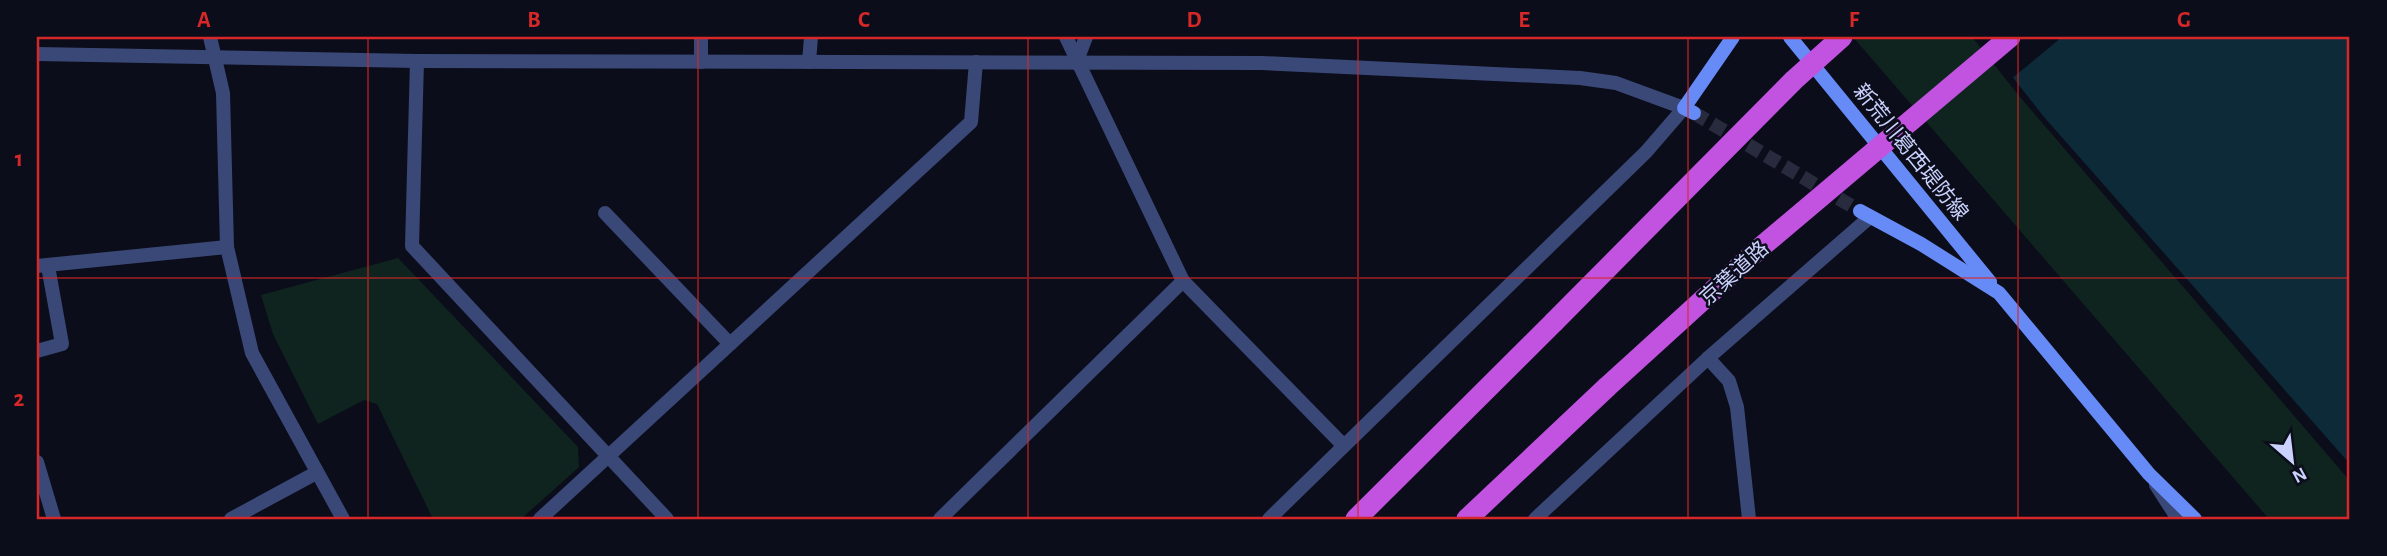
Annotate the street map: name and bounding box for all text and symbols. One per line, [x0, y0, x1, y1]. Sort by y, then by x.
text: A [197, 9, 211, 32]
text: B [527, 9, 541, 32]
text: C [858, 9, 870, 32]
text: D [1186, 9, 1202, 32]
text: E [1518, 9, 1530, 32]
text: F [1849, 9, 1860, 32]
text: G [2177, 9, 2191, 32]
street label: 新荒川葛西堤防線 [1850, 80, 1972, 224]
text: 1 [15, 148, 23, 171]
street label: 京葉道路 [1695, 237, 1773, 309]
text: 2 [14, 388, 25, 411]
north arrow [2258, 426, 2328, 496]
text: N [2289, 463, 2310, 486]

